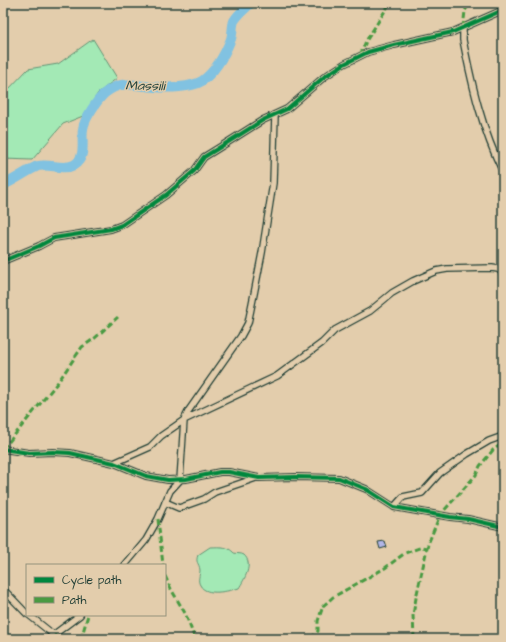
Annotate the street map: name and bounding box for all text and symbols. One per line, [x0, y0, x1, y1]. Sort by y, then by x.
water label: Massili [125, 76, 167, 96]
legend [26, 564, 166, 616]
text: Cycle path [62, 572, 121, 590]
text: Path [62, 592, 87, 609]

